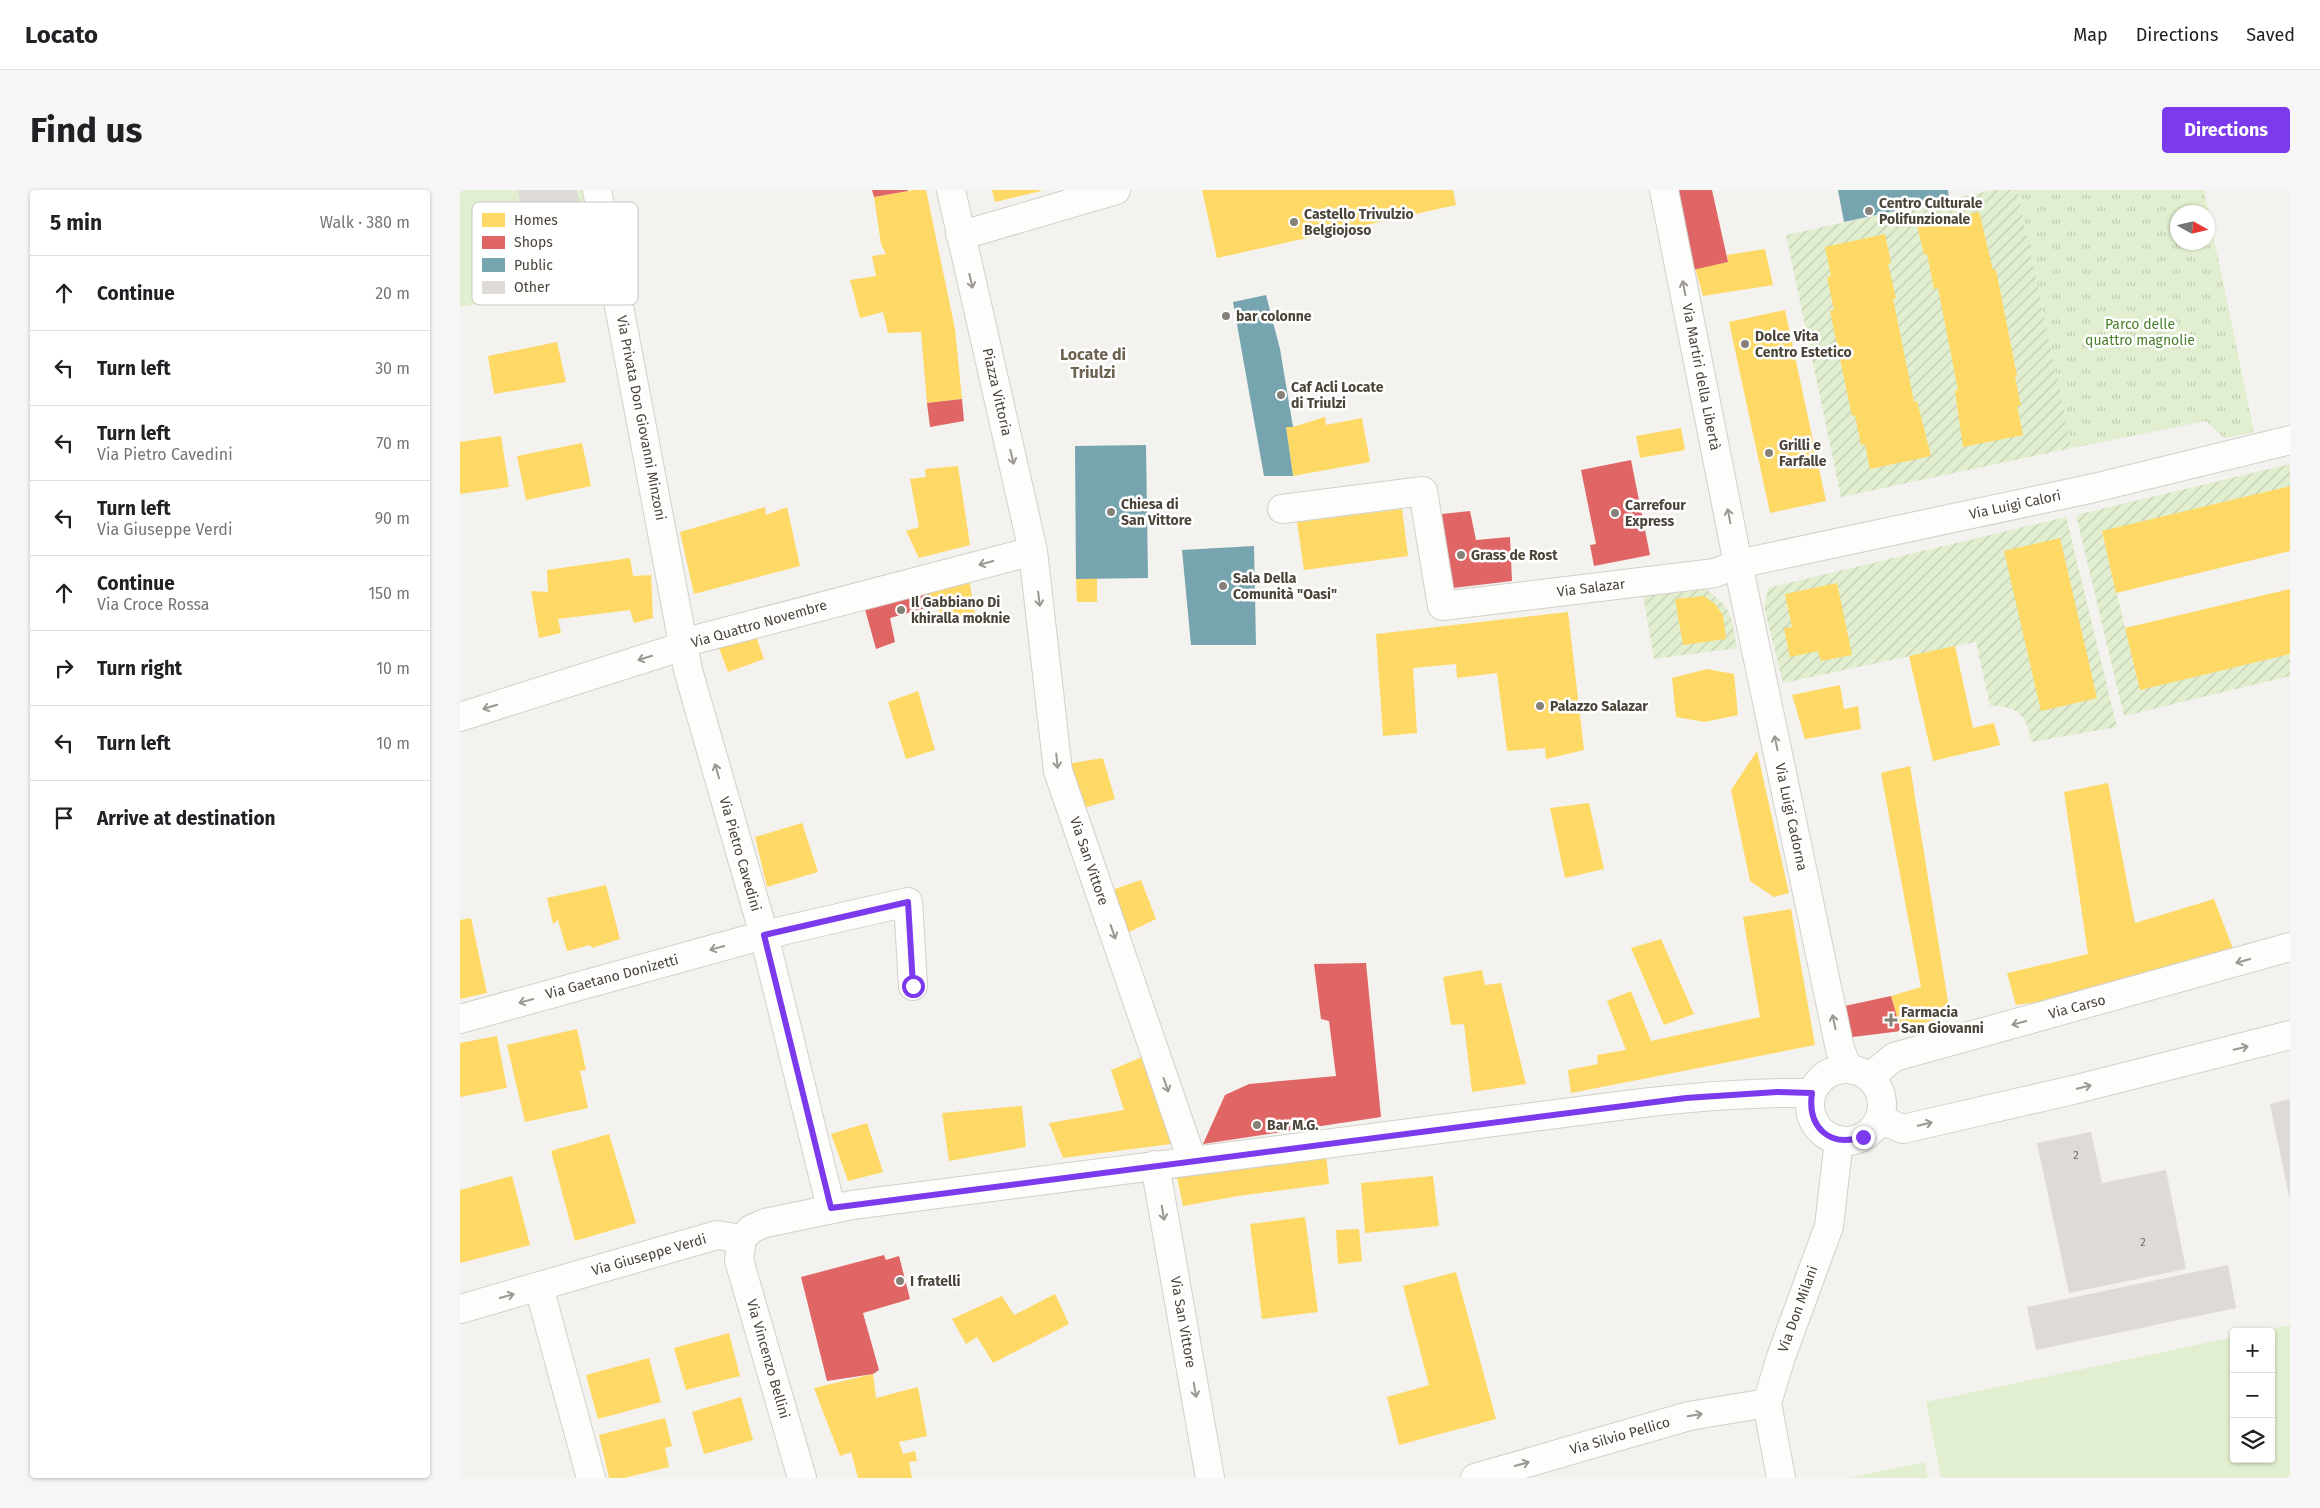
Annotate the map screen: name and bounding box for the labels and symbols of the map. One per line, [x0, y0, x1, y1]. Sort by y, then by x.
place label: Centro Culturale Polifunzionale [1879, 195, 1983, 228]
legend [472, 202, 638, 305]
marker: Centro Culturale Polifunzionale [1863, 205, 1875, 217]
north arrow [2170, 205, 2215, 250]
place label: Castello Trivulzio Belgiojoso [1304, 206, 1414, 239]
text: Homes [514, 212, 558, 229]
marker: Castello Trivulzio Belgiojoso [1288, 216, 1300, 228]
text: Shops [514, 234, 553, 251]
text: Public [514, 257, 553, 274]
one-way arrow [967, 273, 976, 289]
text: Other [514, 279, 551, 296]
one-way arrow [1678, 281, 1688, 297]
street label: Via Martiri della Libertà [1678, 302, 1724, 452]
place label: bar colonne [1236, 308, 1312, 325]
marker: bar colonne [1220, 310, 1232, 322]
street label: Via Privata Don Giovanni Minzoni [613, 314, 669, 522]
park label: Parco delle quattro magnolie [2085, 316, 2195, 349]
place label: Dolce Vita Centro Estetico [1755, 328, 1852, 361]
marker: Dolce Vita Centro Estetico [1739, 338, 1751, 350]
district label: Locate di Triulzi [1060, 345, 1126, 382]
street label: Piazza Vittoria [979, 346, 1015, 438]
place label: Caf Acli Locate di Triulzi [1291, 379, 1384, 412]
marker: Caf Acli Locate di Triulzi [1275, 389, 1287, 401]
place label: Grilli e Farfalle [1779, 437, 1827, 470]
marker: Grilli e Farfalle [1763, 447, 1775, 459]
one-way arrow [1008, 448, 1017, 464]
street label: Via Luigi Calori [1967, 487, 2063, 523]
place label: Chiesa di San Vittore [1121, 496, 1192, 529]
place label: Carrefour Express [1625, 497, 1686, 530]
marker: Chiesa di San Vittore [1105, 506, 1117, 518]
marker: Carrefour Express [1609, 507, 1621, 519]
one-way arrow [1724, 509, 1733, 525]
place label: Grass de Rost [1471, 547, 1558, 564]
marker: Grass de Rost [1455, 549, 1467, 561]
one-way arrow [979, 559, 995, 569]
place label: Sala Della Comunità "Oasi" [1233, 570, 1337, 603]
street label: Via Salazar [1556, 575, 1627, 601]
marker: Sala Della Comunità "Oasi" [1217, 580, 1229, 592]
one-way arrow [1034, 591, 1044, 607]
place label: Il Gabbiano Di khiralla moknie [911, 594, 1010, 627]
street label: Via Quattro Novembre [689, 596, 829, 652]
marker: Il Gabbiano Di khiralla moknie [895, 604, 907, 616]
one-way arrow [637, 654, 653, 664]
place label: Palazzo Salazar [1550, 698, 1648, 715]
marker: Palazzo Salazar [1534, 700, 1546, 712]
one-way arrow [483, 703, 498, 712]
one-way arrow [1771, 736, 1780, 752]
one-way arrow [1052, 753, 1062, 769]
street label: Via Luigi Cadorna [1771, 761, 1811, 873]
one-way arrow [711, 764, 721, 780]
street label: Via Pietro Cavedini [715, 795, 765, 913]
street label: Via San Vittore [1066, 814, 1112, 908]
one-way arrow [1109, 923, 1119, 939]
one-way arrow [709, 944, 725, 954]
street label: Via Gaetano Donizetti [544, 951, 680, 1003]
one-way arrow [2235, 956, 2251, 966]
route start [902, 975, 925, 998]
street label: Via Carso [2047, 991, 2107, 1023]
one-way arrow [519, 996, 535, 1006]
place label: Farmacia San Giovanni [1901, 1004, 1984, 1037]
marker: Farmacia San Giovanni [1885, 1014, 1897, 1026]
one-way arrow [1829, 1015, 1839, 1031]
one-way arrow [2011, 1018, 2027, 1028]
one-way arrow [2233, 1042, 2249, 1052]
one-way arrow [1162, 1077, 1171, 1093]
one-way arrow [2075, 1082, 2091, 1091]
place label: Bar M.G. [1267, 1117, 1319, 1134]
marker: Bar M.G. [1251, 1119, 1263, 1131]
one-way arrow [1917, 1119, 1933, 1128]
route end [1852, 1126, 1875, 1149]
house number: 2 [2073, 1149, 2079, 1162]
one-way arrow [1159, 1205, 1169, 1221]
street label: Via Giuseppe Verdi [590, 1230, 708, 1280]
house number: 2 [2140, 1236, 2146, 1249]
street label: Via Don Milani [1774, 1263, 1822, 1355]
place label: I fratelli [910, 1273, 960, 1290]
marker: I fratelli [894, 1275, 906, 1287]
street label: Via San Vittore [1167, 1275, 1199, 1369]
one-way arrow [499, 1291, 515, 1300]
street label: Via Vincenzo Bellini [743, 1297, 793, 1421]
one-way arrow [1190, 1382, 1200, 1398]
one-way arrow [1686, 1410, 1702, 1420]
street label: Via Silvio Pellico [1568, 1414, 1672, 1458]
one-way arrow [1513, 1459, 1529, 1469]

